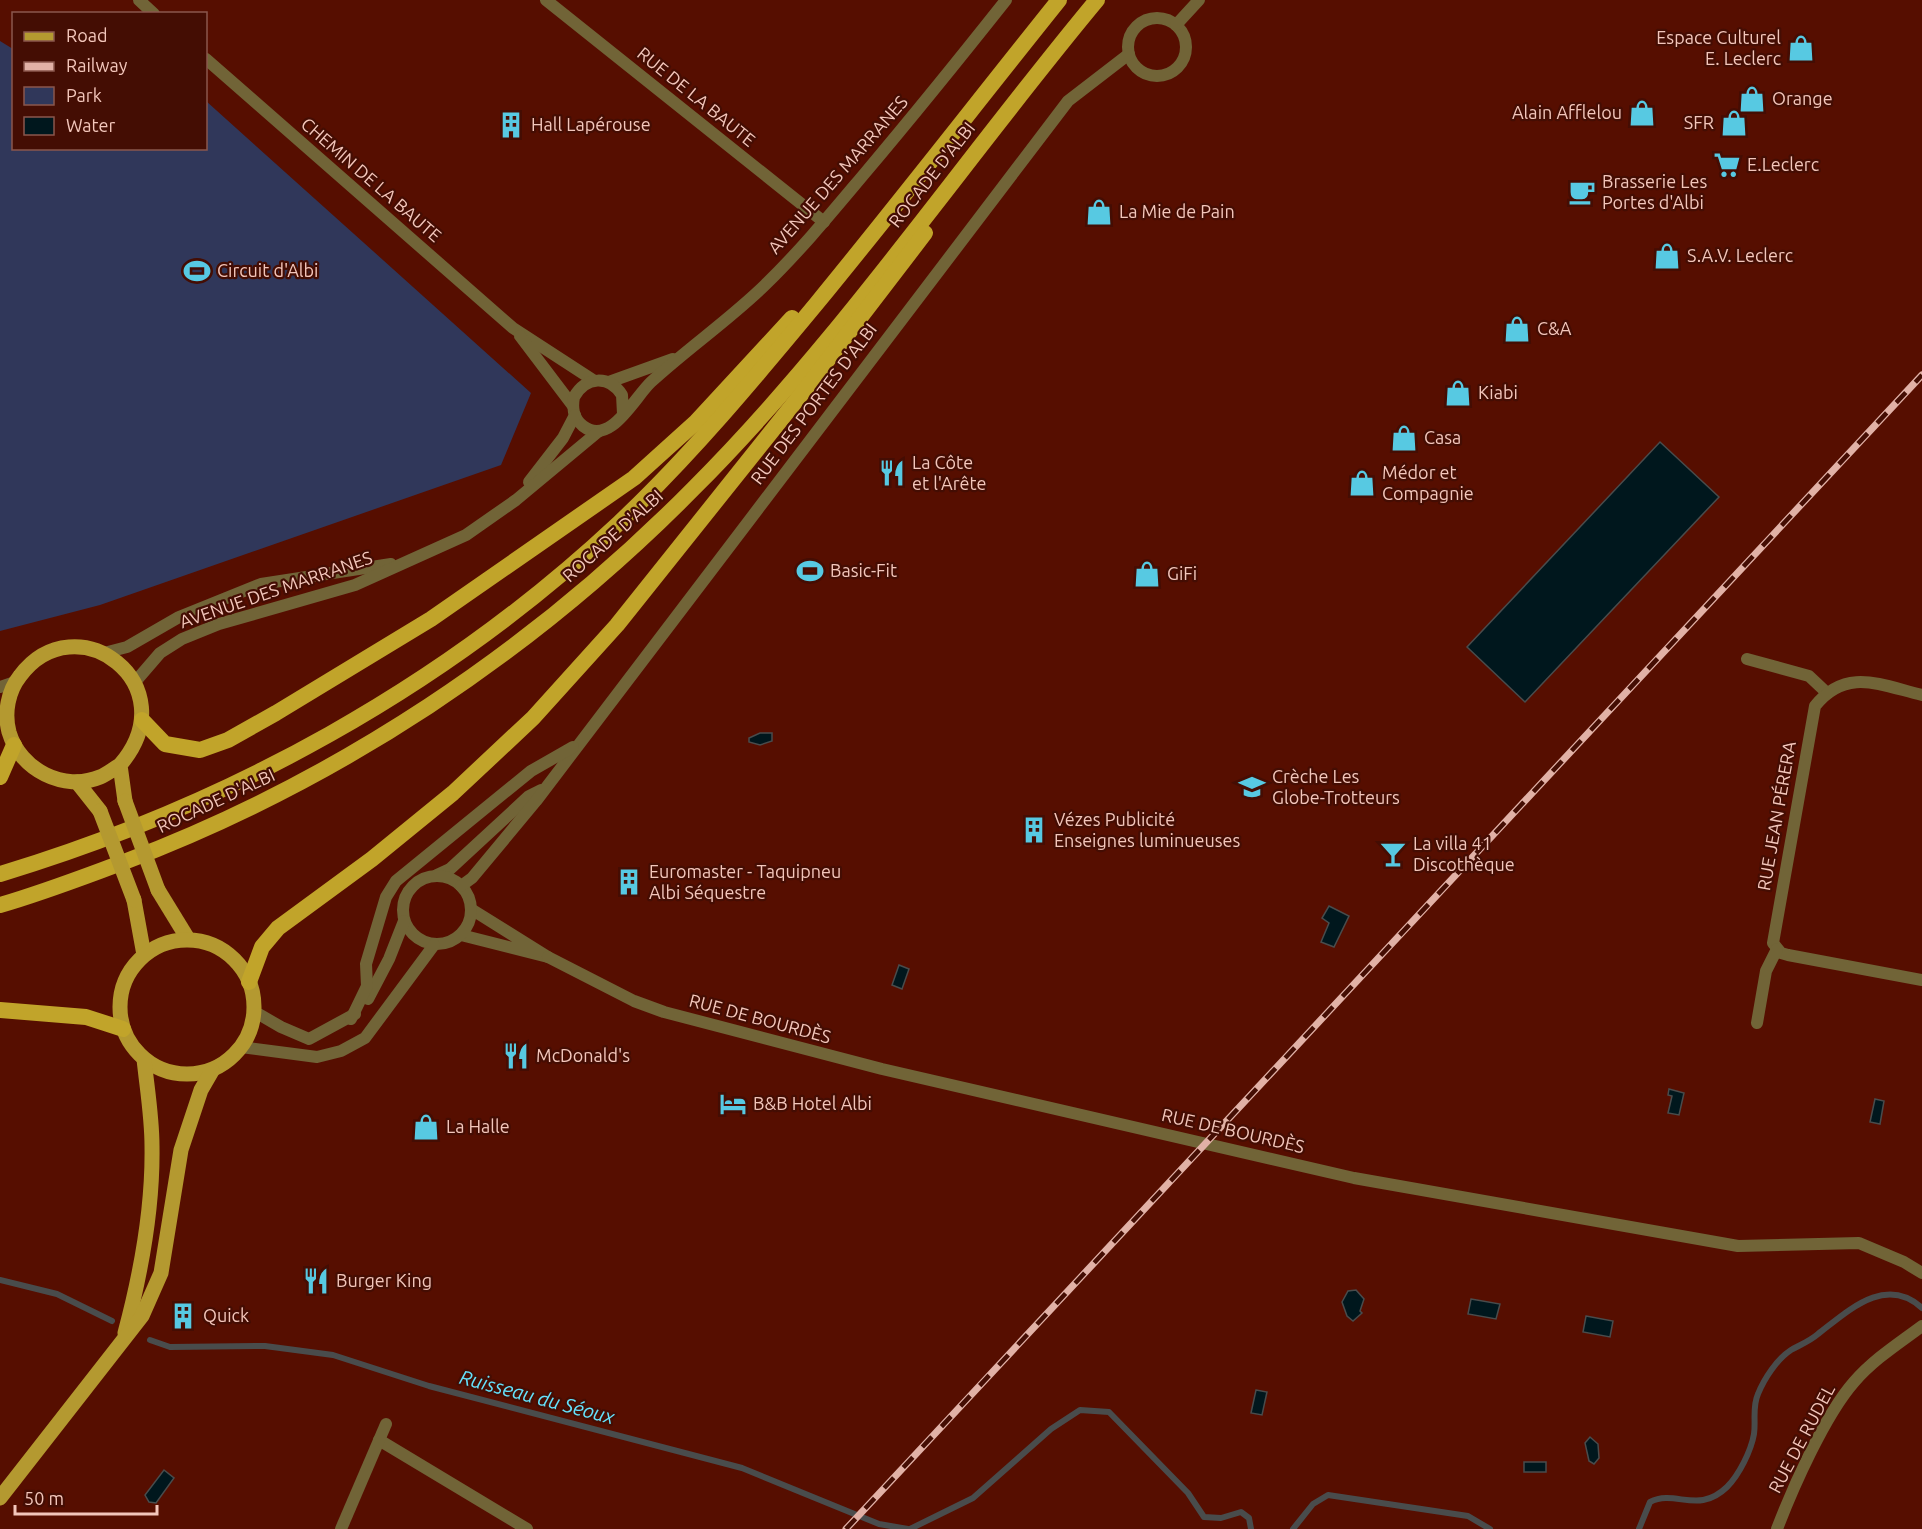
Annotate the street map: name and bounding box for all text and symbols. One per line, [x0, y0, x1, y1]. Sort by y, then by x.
legend [12, 12, 207, 150]
text: Road [66, 25, 108, 45]
place label: Espace Culturel E. Leclerc [1656, 27, 1781, 68]
shop icon: Espace Culturel E. Leclerc [1786, 33, 1816, 63]
street label: RUE DE LA BAUTE [634, 43, 760, 150]
text: Railway [66, 55, 128, 75]
shop icon: Orange [1737, 84, 1767, 114]
text: Park [66, 85, 102, 105]
place label: Orange [1772, 88, 1833, 108]
street label: AVENUE DES MARRANES [763, 91, 911, 257]
shop icon: Alain Afflelou [1627, 98, 1657, 128]
place label: Alain Afflelou [1512, 102, 1622, 122]
shop icon: SFR [1719, 108, 1749, 138]
building icon: Hall Lapérouse [496, 110, 526, 140]
place label: SFR [1684, 112, 1714, 132]
street label: CHEMIN DE LA BAUTE [298, 113, 446, 245]
place label: Hall Lapérouse [531, 114, 651, 134]
text: Water [66, 115, 116, 135]
street label: ROCADE D'ALBI [884, 118, 978, 231]
supermarket icon: E.Leclerc [1712, 150, 1742, 180]
place label: E.Leclerc [1747, 154, 1819, 174]
place label: Brasserie Les Portes d'Albi [1602, 171, 1707, 212]
cafe icon: Brasserie Les Portes d'Albi [1567, 177, 1597, 207]
shop icon: La Mie de Pain [1084, 197, 1114, 227]
place label: La Mie de Pain [1119, 201, 1235, 221]
shop icon: S.A.V. Leclerc [1652, 241, 1682, 271]
place label: S.A.V. Leclerc [1687, 245, 1793, 265]
sports icon: Circuit d'Albi [182, 256, 212, 286]
place label: Circuit d'Albi [217, 260, 318, 280]
shop icon: C&A [1502, 314, 1532, 344]
place label: C&A [1537, 318, 1572, 338]
street label: RUE DES PORTES D'ALBI [746, 319, 880, 488]
shop icon: Kiabi [1443, 378, 1473, 408]
place label: Kiabi [1478, 382, 1518, 402]
shop icon: Casa [1389, 423, 1419, 453]
place label: Casa [1424, 427, 1461, 447]
place label: La Côte et l'Arête [912, 452, 986, 493]
restaurant icon: La Côte et l'Arête [877, 458, 907, 488]
place label: Médor et Compagnie [1382, 462, 1474, 503]
shop icon: Médor et Compagnie [1347, 468, 1377, 498]
street label: ROCADE D'ALBI [558, 485, 667, 585]
street label: AVENUE DES MARRANES [177, 547, 375, 631]
sports icon: Basic-Fit [795, 556, 825, 586]
shop icon: GiFi [1132, 559, 1162, 589]
place label: Basic-Fit [830, 560, 897, 580]
place label: GiFi [1167, 563, 1197, 583]
street label: RUE JEAN PÉRERA [1752, 739, 1799, 892]
street label: ROCADE D'ALBI [153, 764, 278, 836]
place label: Crèche Les Globe-Trotteurs [1272, 766, 1400, 807]
school or university icon: Crèche Les Globe-Trotteurs [1237, 772, 1267, 802]
place label: Vézes Publicité Enseignes luminueuses [1054, 809, 1240, 850]
building icon: Vézes Publicité Enseignes luminueuses [1019, 815, 1049, 845]
place label: La villa 41 Discothèque [1413, 833, 1515, 874]
bar icon: La villa 41 Discothèque [1378, 839, 1408, 869]
place label: Euromaster - Taquipneu Albi Séquestre [649, 861, 841, 902]
building icon: Euromaster - Taquipneu Albi Séquestre [614, 867, 644, 897]
street label: RUE DE BOURDÈS [687, 989, 834, 1047]
restaurant icon: McDonald's [501, 1041, 531, 1071]
place label: McDonald's [536, 1045, 630, 1065]
hotel icon: B&B Hotel Albi [718, 1089, 748, 1119]
place label: B&B Hotel Albi [753, 1093, 872, 1113]
street label: RUE DE BOURDÈS [1160, 1103, 1307, 1156]
shop icon: La Halle [411, 1112, 441, 1142]
place label: La Halle [446, 1116, 510, 1136]
restaurant icon: Burger King [301, 1266, 331, 1296]
place label: Burger King [336, 1270, 432, 1290]
building icon: Quick [168, 1301, 198, 1331]
place label: Quick [203, 1305, 249, 1326]
water label: Ruisseau du Séoux [457, 1365, 617, 1428]
street label: RUE DE RUDEL [1764, 1381, 1838, 1496]
scale bar [15, 1478, 158, 1516]
text: 50 m [24, 1488, 64, 1508]

